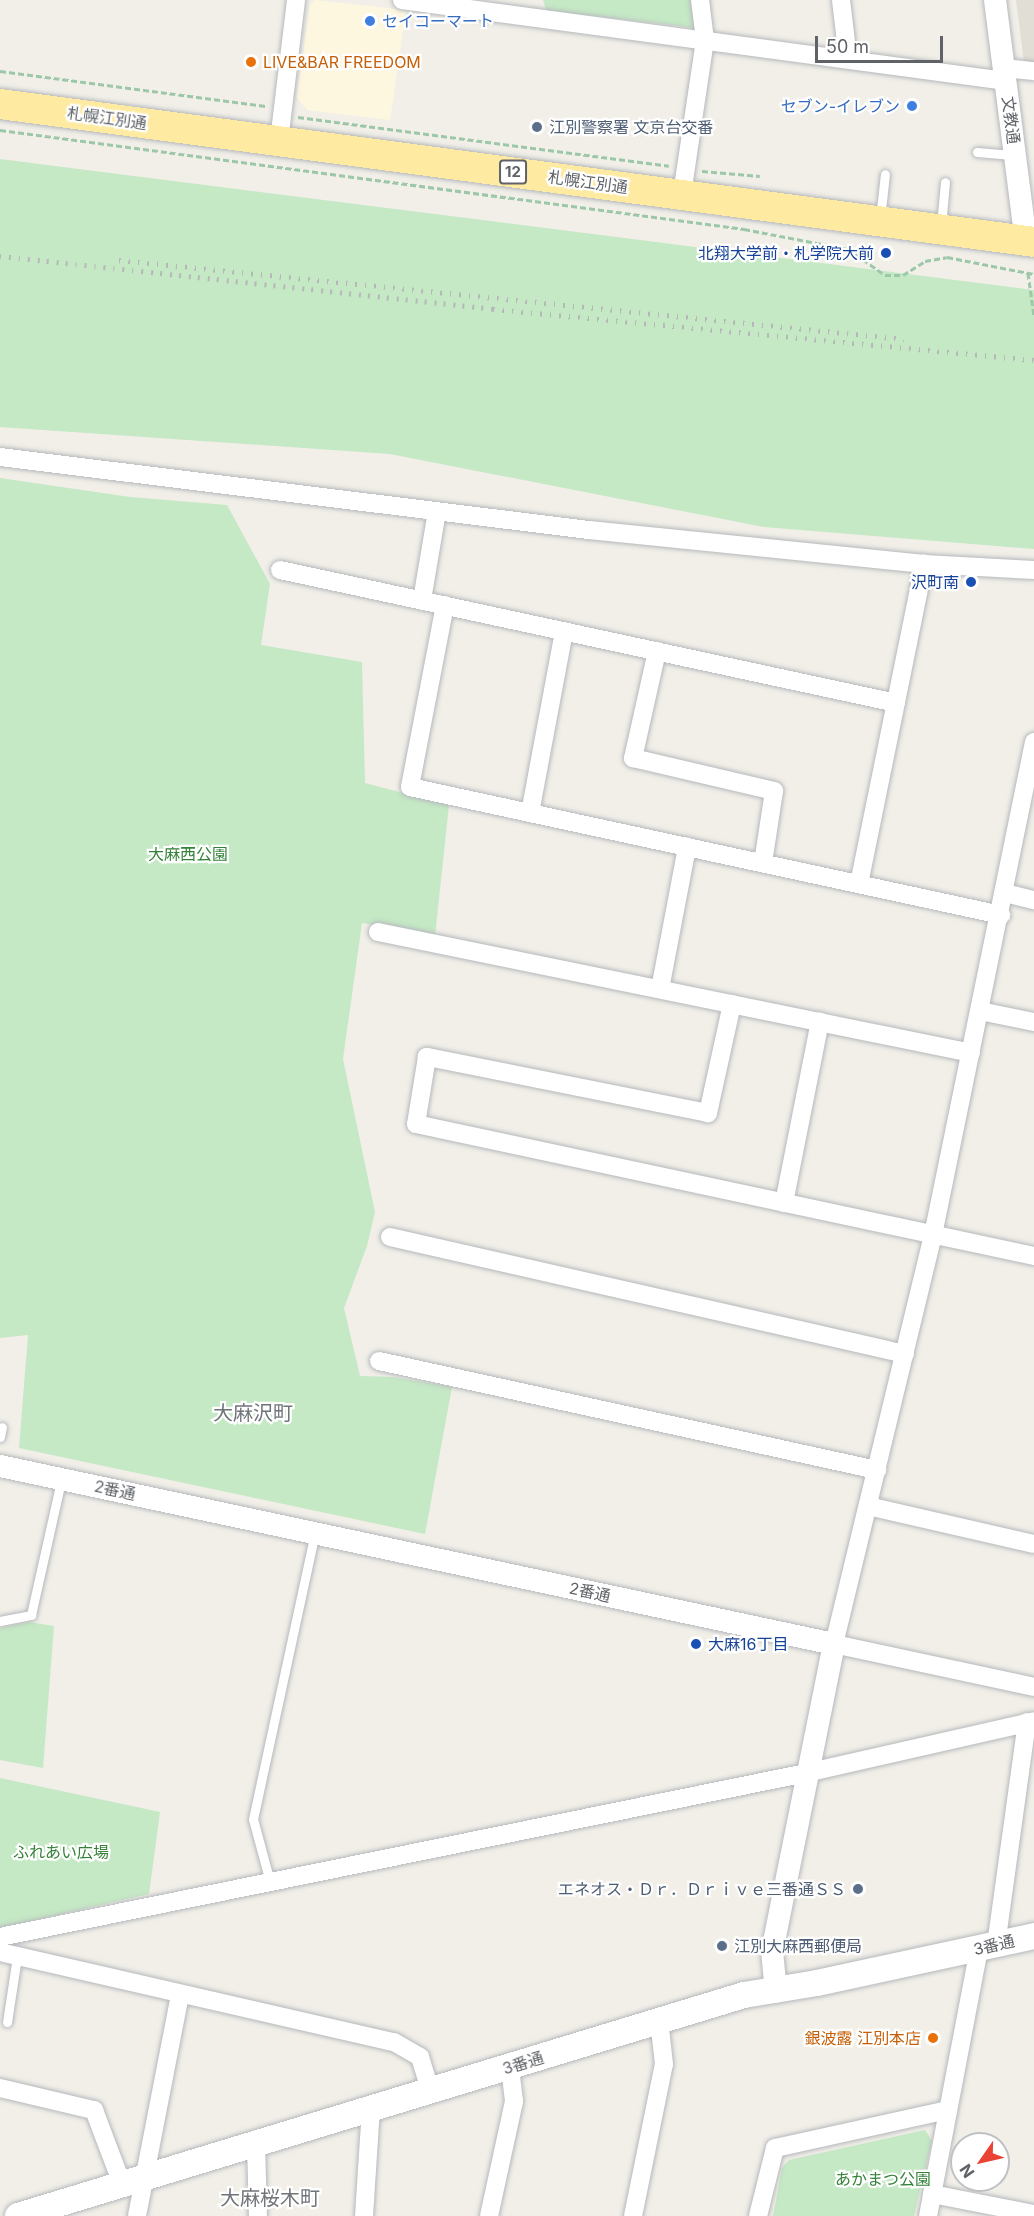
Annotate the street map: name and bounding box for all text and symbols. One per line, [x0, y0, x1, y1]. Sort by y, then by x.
place label: セイコーマート [382, 11, 494, 31]
marker: セイコーマート [363, 14, 377, 28]
scale bar [818, 24, 946, 62]
text: 50 m [826, 36, 869, 57]
place label: LIVE&BAR FREEDOM [263, 52, 421, 72]
marker: LIVE&BAR FREEDOM [244, 55, 258, 69]
street label: 文教通 [999, 95, 1023, 145]
place label: セブン-イレブン [781, 96, 900, 116]
marker: セブン-イレブン [905, 99, 919, 113]
street label: 札幌江別通 [66, 103, 148, 133]
place label: 江別警察署 文京台交番 [549, 117, 713, 137]
marker: 江別警察署 文京台交番 [530, 120, 544, 134]
road number: 12 [498, 160, 528, 184]
street label: 札幌江別通 [547, 167, 629, 197]
place label: 北翔大学前・札学院大前 [698, 243, 874, 263]
marker: 北翔大学前・札学院大前 [879, 246, 893, 260]
place label: 沢町南 [911, 572, 959, 592]
marker: 沢町南 [964, 575, 978, 589]
park label: 大麻西公園 [148, 844, 228, 864]
district label: 大麻沢町 [213, 1401, 293, 1425]
street label: 2番通 [93, 1476, 137, 1504]
street label: 2番通 [568, 1578, 612, 1606]
place label: 大麻16丁目 [708, 1634, 788, 1654]
marker: 大麻16丁目 [689, 1637, 703, 1651]
park label: ふれあい広場 [13, 1842, 109, 1862]
place label: エネオス・Ｄｒ．Ｄｒｉｖｅ三番通ＳＳ [558, 1879, 846, 1899]
marker: エネオス・Ｄｒ．Ｄｒｉｖｅ三番通ＳＳ [851, 1882, 865, 1896]
street label: 3番通 [971, 1931, 1017, 1959]
place label: 江別大麻西郵便局 [734, 1936, 862, 1956]
marker: 江別大麻西郵便局 [715, 1939, 729, 1953]
place label: 銀波露 江別本店 [805, 2028, 921, 2048]
marker: 銀波露 江別本店 [926, 2031, 940, 2045]
street label: 3番通 [500, 2048, 546, 2078]
north arrow [950, 2132, 1010, 2192]
text: N [955, 2160, 978, 2182]
park label: あかまつ公園 [835, 2169, 931, 2189]
district label: 大麻桜木町 [220, 2186, 320, 2210]

